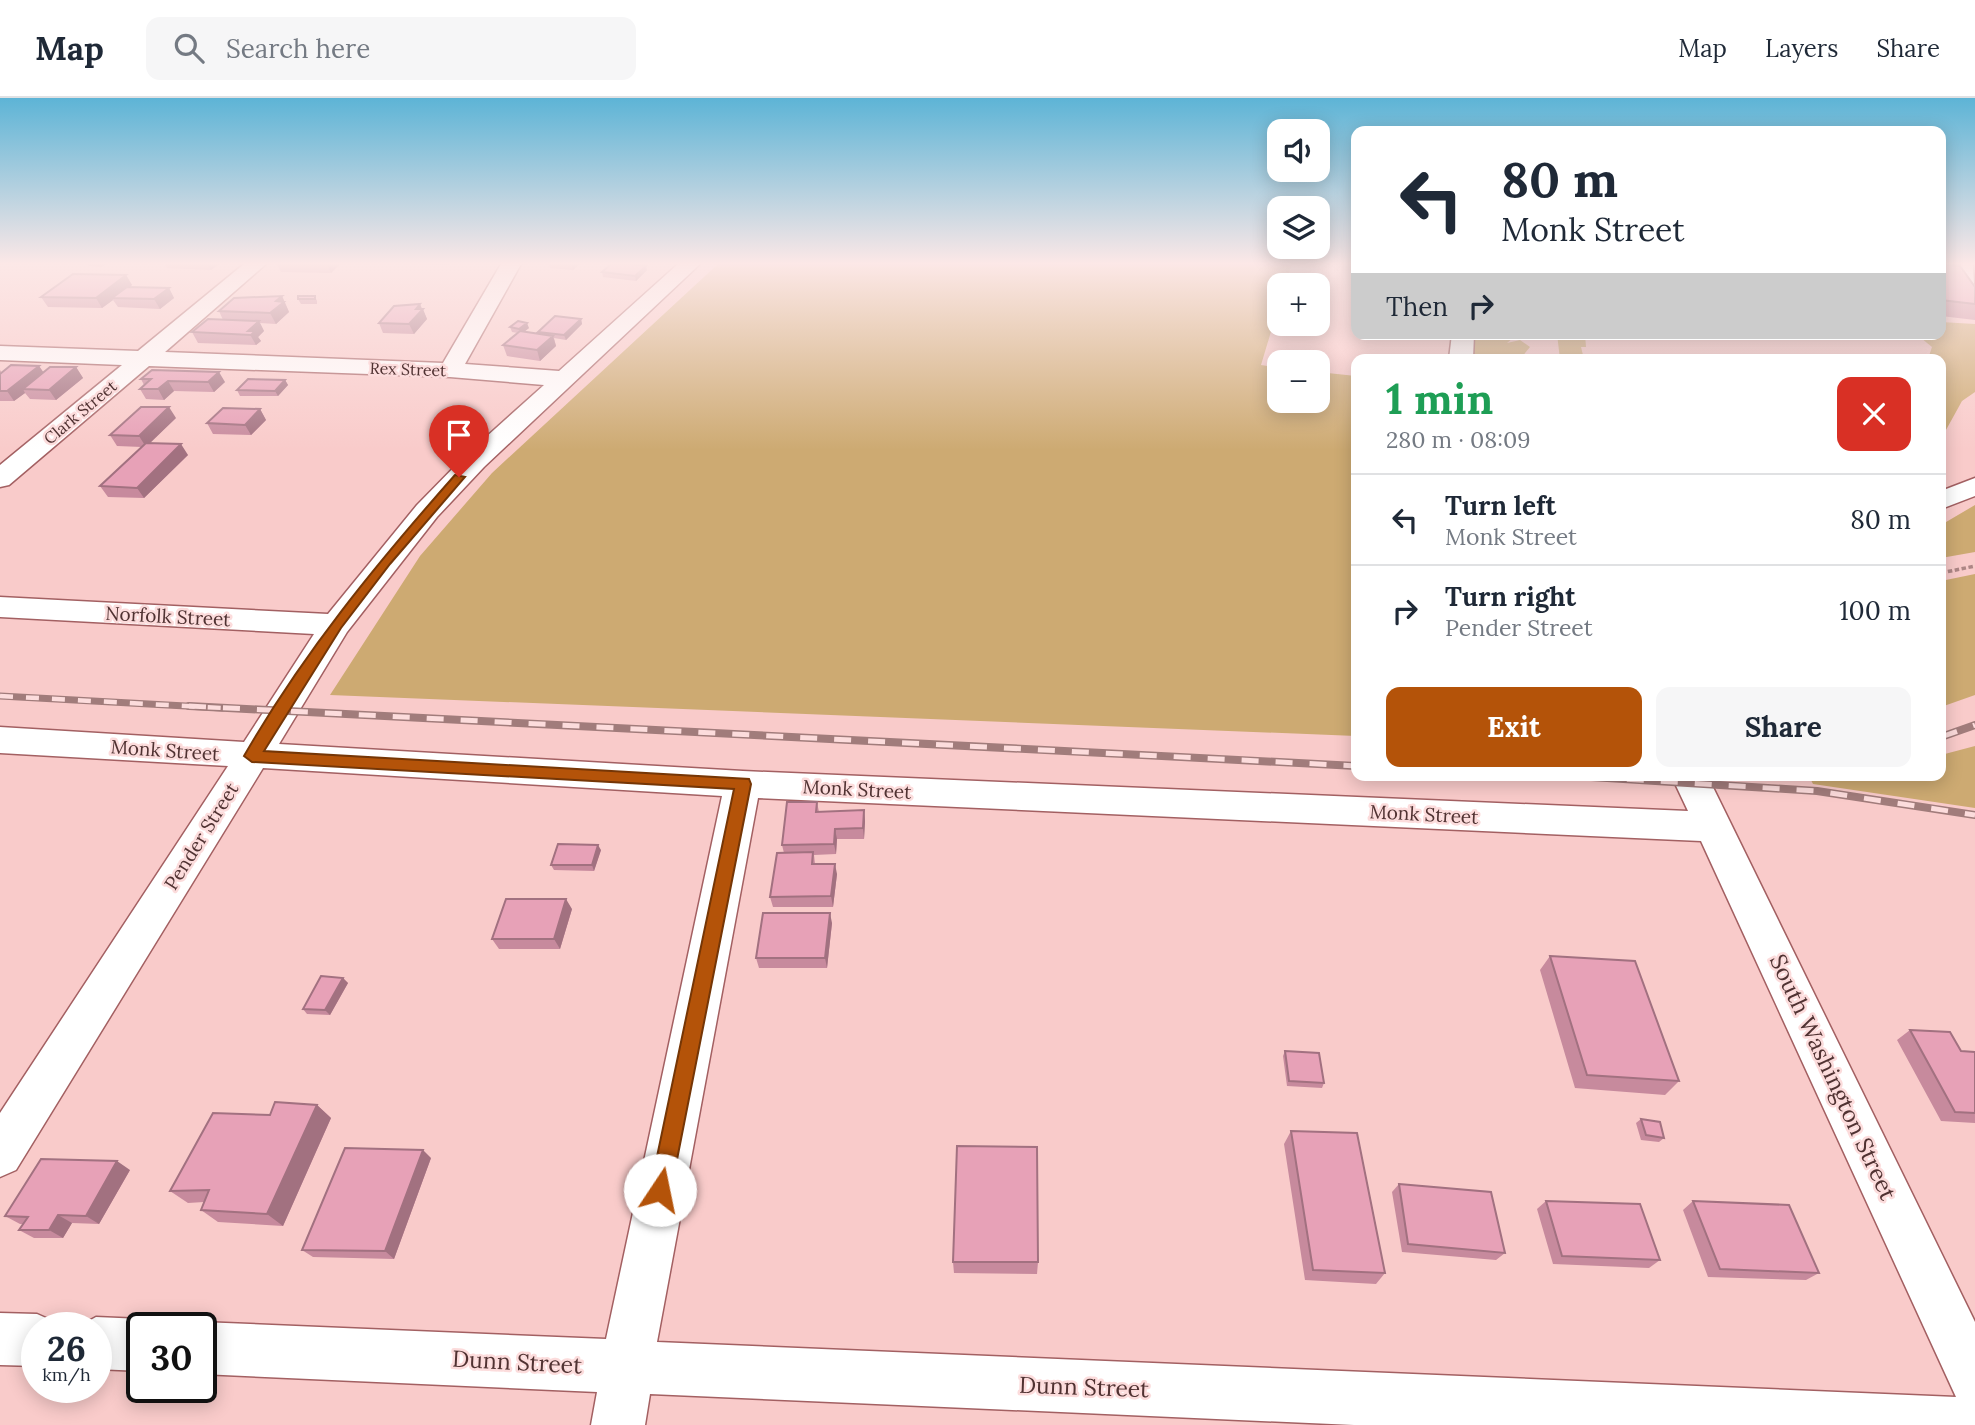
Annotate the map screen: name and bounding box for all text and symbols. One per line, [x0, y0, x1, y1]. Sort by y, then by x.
search box [146, 17, 636, 80]
text: Map [35, 27, 104, 69]
icon: search [170, 29, 208, 67]
text: Search here [226, 32, 370, 65]
text: Map [1678, 33, 1727, 64]
text: Layers [1765, 33, 1838, 64]
text: Share [1876, 33, 1940, 64]
map controls [1267, 119, 1330, 413]
button: sound [1267, 119, 1330, 182]
text: 80 m [1501, 148, 1618, 210]
icon: left [1386, 154, 1477, 245]
button: layers [1267, 196, 1330, 259]
text: Monk Street [1501, 209, 1685, 250]
button: + [1267, 273, 1330, 336]
icon: right [1462, 287, 1500, 325]
text: Then [1386, 290, 1448, 323]
button: − [1267, 350, 1330, 413]
street label: Rex Street [369, 358, 447, 380]
text: 1 min [1386, 372, 1493, 426]
street label: Clark Street [40, 375, 121, 448]
button: close [1837, 377, 1911, 451]
pin [429, 405, 489, 477]
icon: arrive [440, 416, 478, 454]
text: 280 m · 08:09 [1386, 425, 1531, 454]
text: Turn left [1445, 489, 1556, 522]
icon: left [1386, 501, 1424, 539]
text: 80 m [1850, 503, 1911, 536]
text: Monk Street [1445, 522, 1577, 551]
text: Turn right [1445, 580, 1576, 613]
icon: right [1386, 592, 1424, 630]
text: 100 m [1839, 594, 1911, 627]
street label: Norfolk Street [105, 601, 232, 631]
text: Pender Street [1445, 613, 1593, 642]
button: Exit [1386, 687, 1642, 767]
button: Share [1656, 687, 1911, 767]
street label: Monk Street [110, 734, 221, 766]
street label: Monk Street [802, 774, 913, 804]
street label: Pender Street [159, 777, 244, 894]
street label: Monk Street [1369, 799, 1480, 829]
street label: South Washington Street [1764, 949, 1903, 1204]
position arrow [623, 1153, 697, 1227]
speed limit sign: 30 [126, 1312, 217, 1403]
text: 26 [47, 1326, 86, 1371]
street label: Dunn Street [451, 1344, 583, 1379]
text: km/h [42, 1363, 91, 1386]
street label: Dunn Street [1019, 1370, 1150, 1403]

